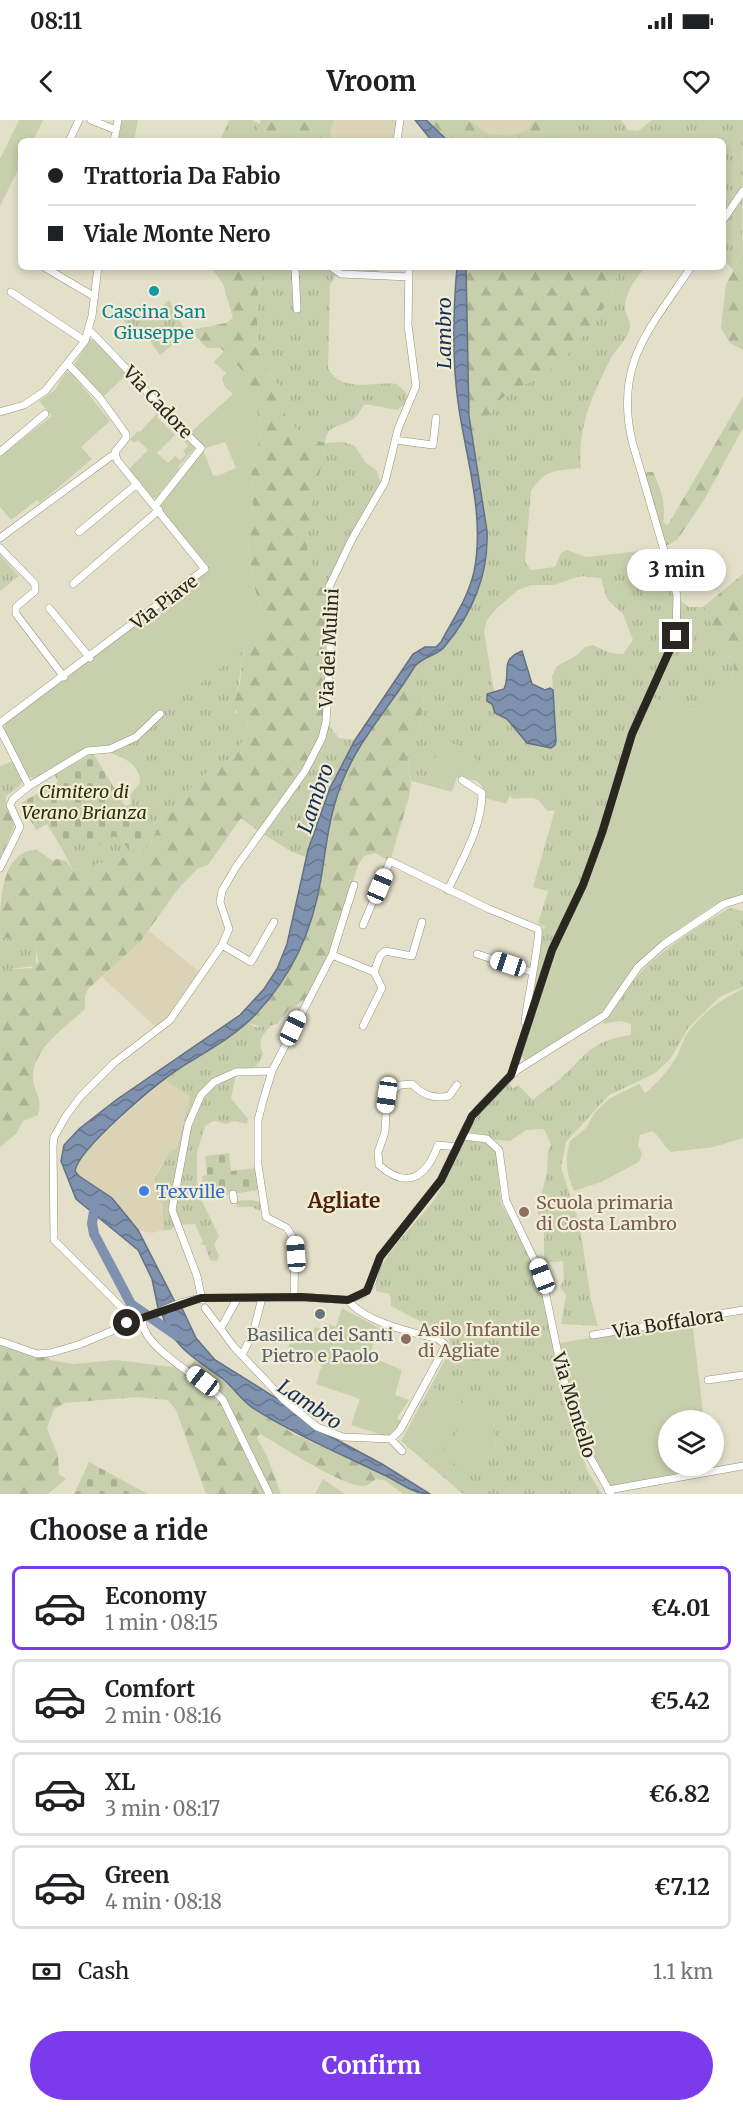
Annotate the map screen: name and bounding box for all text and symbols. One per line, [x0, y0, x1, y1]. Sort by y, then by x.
text: 08:11 [30, 7, 82, 35]
text: Vroom [327, 64, 416, 98]
icon: back [30, 65, 63, 98]
icon: heart [680, 65, 713, 98]
text: Trattoria Da Fabio [84, 162, 280, 190]
text: Viale Monte Nero [84, 220, 270, 248]
marker: Cascina San Giuseppe [147, 284, 161, 298]
water label: Lambro [431, 297, 456, 369]
place label: Cascina San Giuseppe [102, 300, 206, 344]
street label: Via Cadore [118, 360, 198, 443]
callout: 3 min [626, 549, 726, 591]
text: 3 min [648, 557, 705, 582]
street label: Via Piave [125, 569, 202, 635]
street label: Via dei Mulini [314, 587, 344, 709]
route end [662, 622, 689, 649]
water label: Lambro [291, 760, 339, 836]
park label: Cimitero di Verano Brianza [21, 780, 147, 824]
car [365, 866, 395, 906]
car [488, 950, 528, 978]
car [277, 1008, 309, 1048]
car [376, 1076, 398, 1114]
place label: Texville [156, 1180, 225, 1203]
marker: Texville [137, 1184, 151, 1198]
district label: Agliate [307, 1187, 380, 1214]
place label: Scuola primaria di Costa Lambro [536, 1191, 677, 1235]
marker: Scuola primaria di Costa Lambro [517, 1205, 531, 1219]
car [286, 1235, 306, 1273]
car [527, 1256, 557, 1296]
street label: Via Boffalora [610, 1303, 725, 1343]
marker: Basilica dei Santi Pietro e Paolo [313, 1307, 327, 1321]
route start [113, 1309, 140, 1336]
place label: Asilo Infantile di Agliate [417, 1318, 540, 1362]
place label: Basilica dei Santi Pietro e Paolo [247, 1323, 394, 1367]
marker: Asilo Infantile di Agliate [399, 1332, 413, 1346]
street label: Via Montello [547, 1349, 601, 1461]
car [183, 1363, 223, 1399]
water label: Lambro [273, 1374, 347, 1434]
map controls [658, 1410, 724, 1476]
button: layers [658, 1410, 724, 1476]
text: Choose a ride [30, 1513, 208, 1547]
icon: car [33, 1581, 87, 1635]
text: Economy [105, 1582, 206, 1610]
text: €4.01 [651, 1594, 710, 1622]
text: 1 min · 08:15 [105, 1610, 218, 1635]
icon: car [33, 1674, 87, 1728]
text: Comfort [105, 1675, 195, 1703]
text: €5.42 [650, 1687, 710, 1715]
text: 2 min · 08:16 [105, 1703, 222, 1728]
icon: car [33, 1767, 87, 1821]
text: XL [105, 1768, 135, 1796]
text: €6.82 [648, 1780, 710, 1808]
text: 3 min · 08:17 [105, 1796, 220, 1821]
icon: car [33, 1860, 87, 1914]
text: Green [105, 1861, 169, 1889]
text: €7.12 [654, 1873, 710, 1901]
text: 4 min · 08:18 [105, 1889, 222, 1914]
icon: cash [30, 1955, 63, 1988]
text: Cash [78, 1957, 129, 1985]
text: 1.1 km [653, 1959, 713, 1984]
button: Confirm [30, 2031, 713, 2100]

